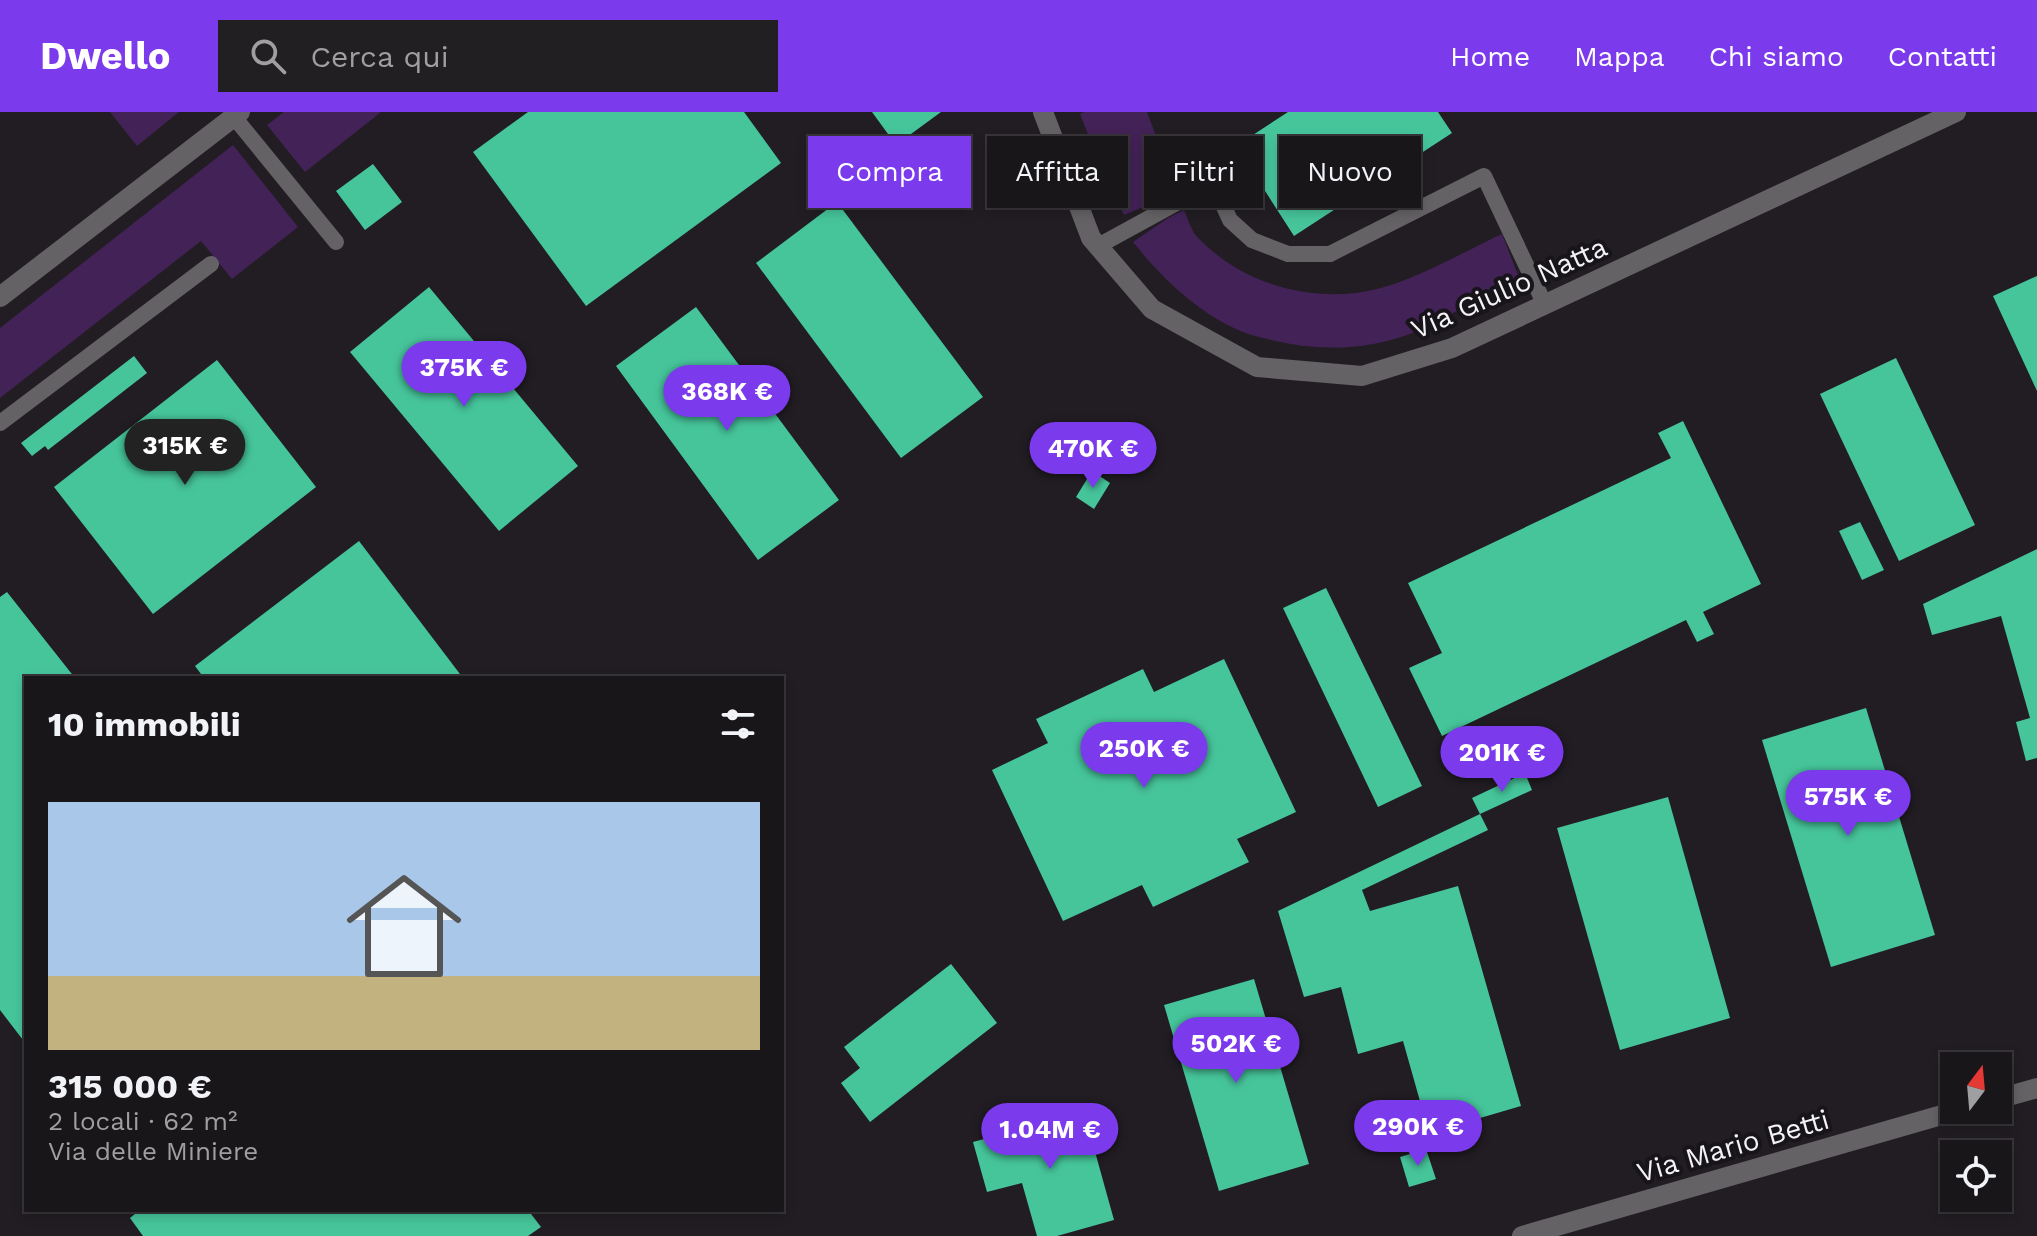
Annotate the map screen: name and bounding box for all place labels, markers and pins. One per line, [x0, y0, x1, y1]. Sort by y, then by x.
pin: 375K € [399, 341, 529, 409]
pin: 368K € [662, 365, 792, 433]
pin: 315K € [120, 419, 250, 487]
pin: 470K € [1028, 422, 1158, 490]
pin: 250K € [1079, 722, 1209, 790]
pin: 201K € [1437, 726, 1567, 794]
pin: 575K € [1783, 770, 1913, 838]
pin: 502K € [1171, 1017, 1301, 1085]
pin: 290K € [1353, 1100, 1483, 1168]
pin: 1.04M € [976, 1103, 1124, 1171]

